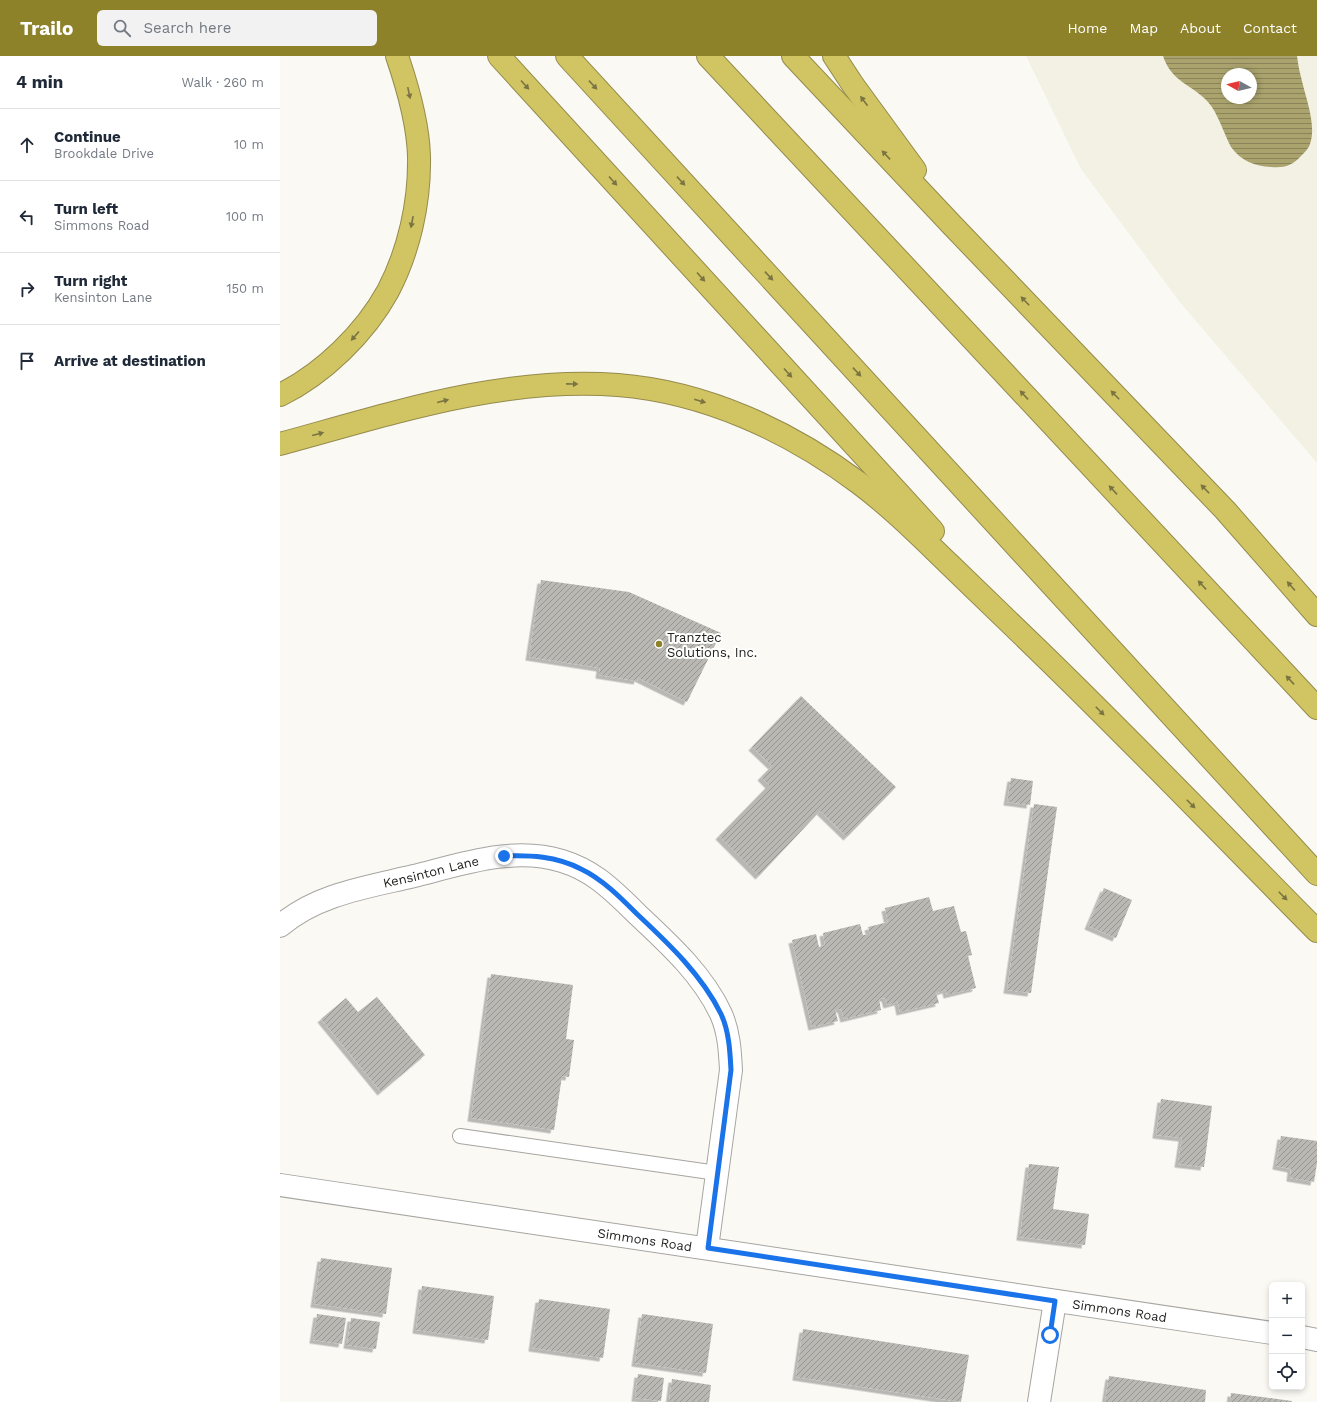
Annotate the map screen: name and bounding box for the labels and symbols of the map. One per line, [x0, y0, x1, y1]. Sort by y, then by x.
north arrow [1221, 68, 1257, 104]
one-way arrow [521, 80, 530, 90]
one-way arrow [588, 80, 598, 90]
one-way arrow [406, 87, 412, 99]
one-way arrow [860, 95, 869, 106]
one-way arrow [881, 150, 891, 160]
one-way arrow [608, 176, 618, 186]
one-way arrow [676, 176, 685, 185]
one-way arrow [409, 216, 415, 228]
one-way arrow [696, 272, 705, 282]
one-way arrow [764, 272, 773, 281]
one-way arrow [1020, 296, 1030, 306]
one-way arrow [350, 331, 359, 342]
one-way arrow [784, 367, 793, 378]
one-way arrow [852, 367, 862, 377]
one-way arrow [566, 381, 579, 387]
one-way arrow [1020, 390, 1029, 400]
one-way arrow [1110, 390, 1120, 400]
one-way arrow [438, 398, 450, 404]
one-way arrow [694, 398, 706, 404]
one-way arrow [312, 431, 324, 437]
one-way arrow [1200, 484, 1210, 494]
one-way arrow [1108, 485, 1118, 495]
one-way arrow [1197, 580, 1206, 590]
one-way arrow [1287, 581, 1296, 591]
place label: Tranztec Solutions, Inc. [667, 630, 757, 660]
marker: Tranztec Solutions, Inc. [654, 639, 664, 649]
one-way arrow [1286, 675, 1295, 685]
one-way arrow [1095, 706, 1105, 716]
one-way arrow [1186, 799, 1196, 809]
route end [495, 847, 513, 865]
street label: Kensinton Lane [381, 853, 480, 890]
one-way arrow [1278, 891, 1288, 901]
street label: Simmons Road [597, 1225, 693, 1254]
street label: Simmons Road [1071, 1296, 1168, 1325]
route start [1041, 1326, 1059, 1344]

